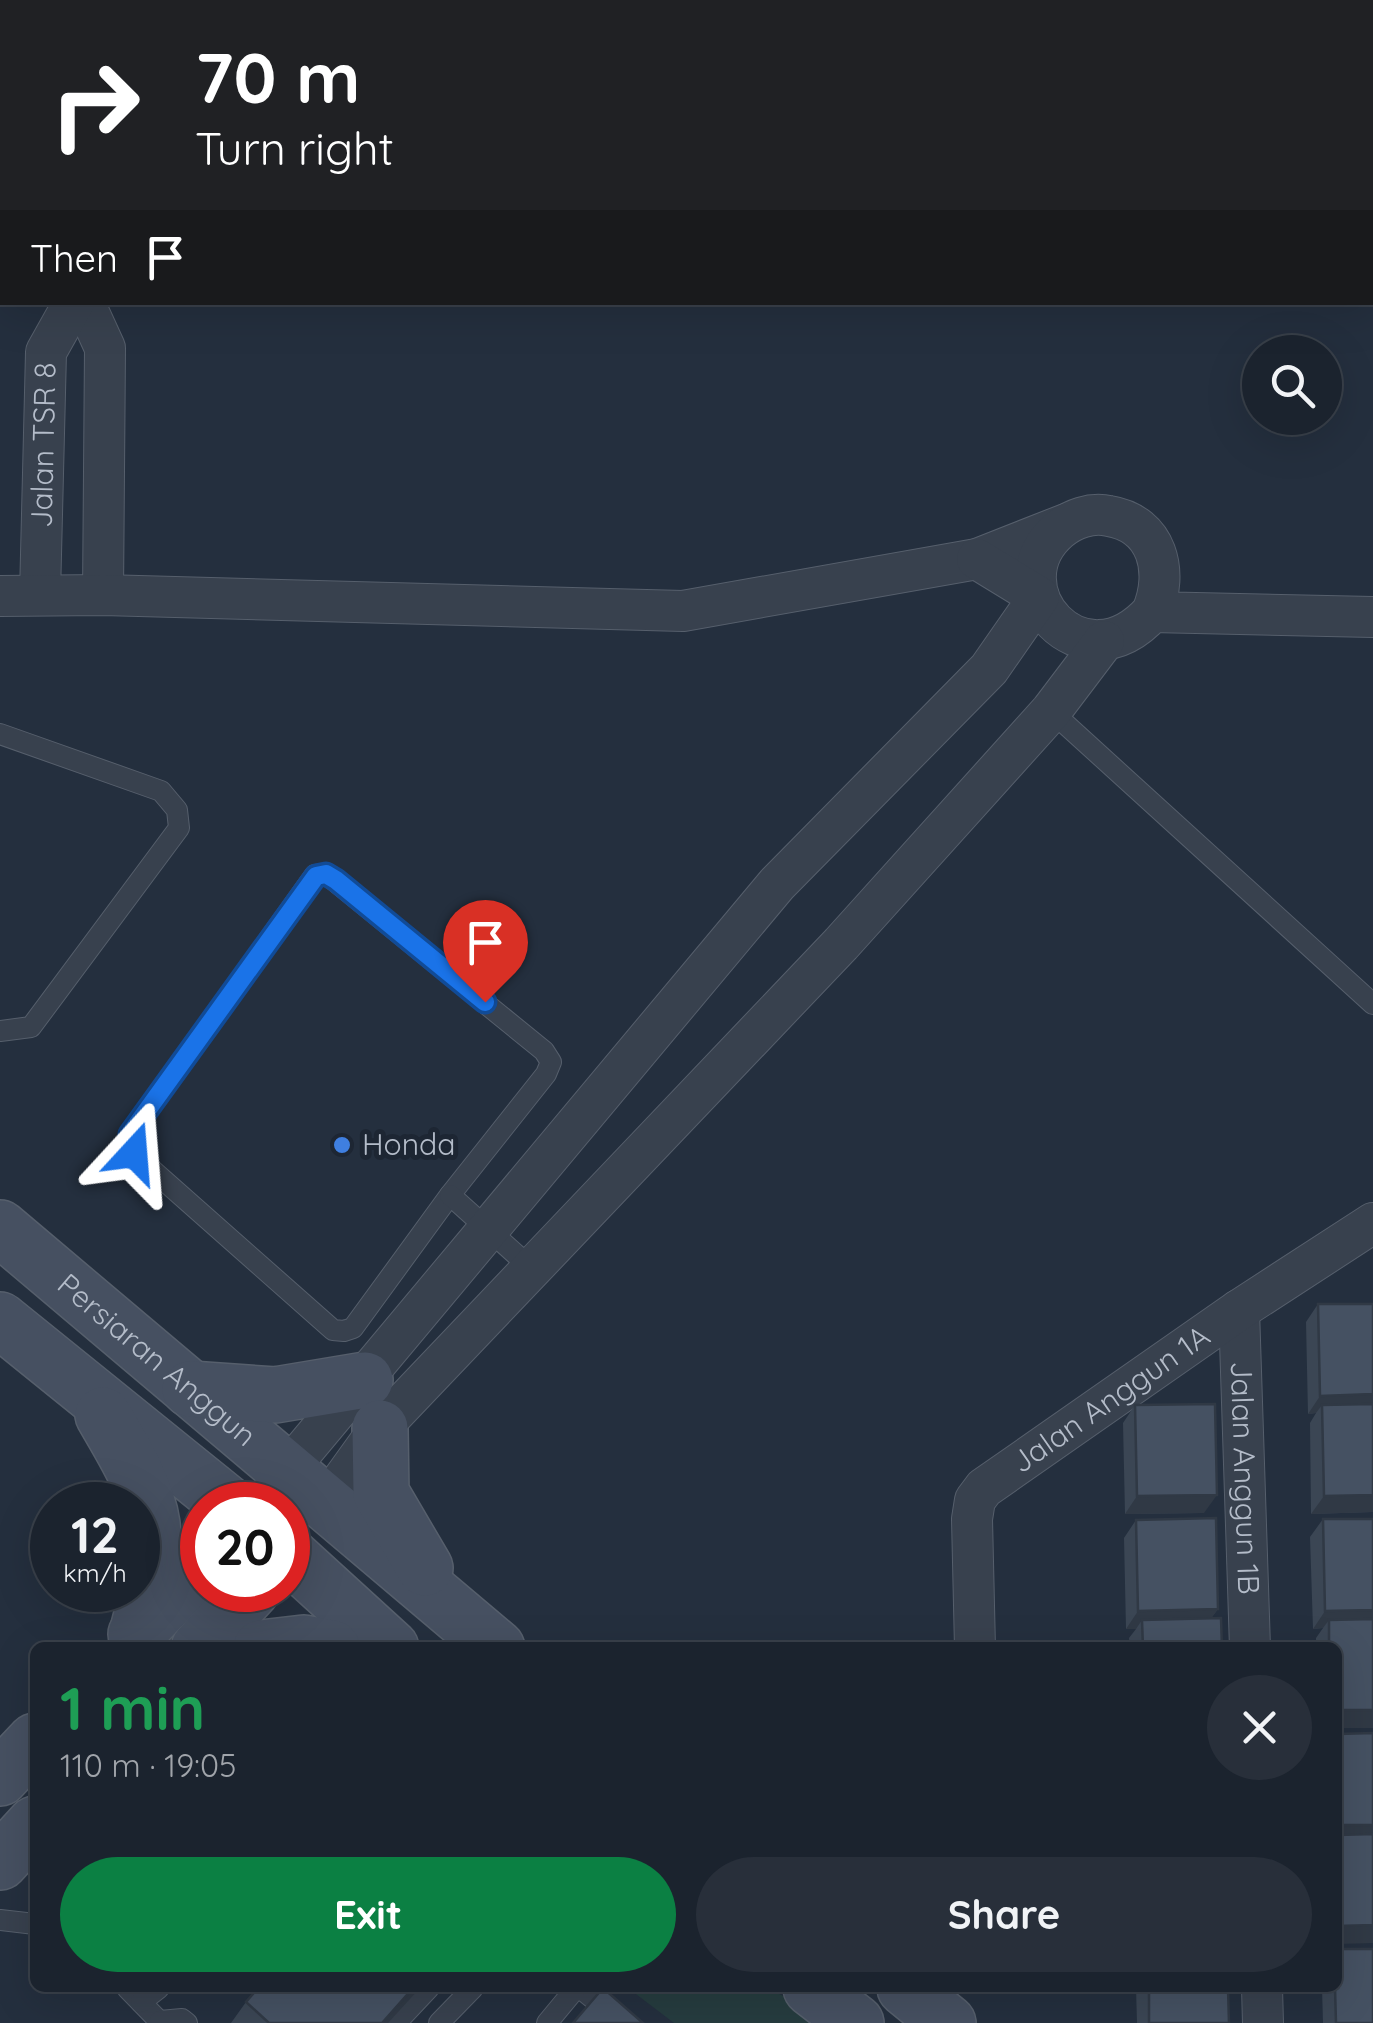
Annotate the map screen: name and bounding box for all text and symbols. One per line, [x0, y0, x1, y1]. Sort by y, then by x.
text: 70 m [195, 33, 361, 121]
icon: right [30, 40, 160, 170]
text: Turn right [195, 120, 394, 176]
icon: arrive [138, 230, 193, 285]
text: Then [30, 234, 118, 282]
map controls [1242, 335, 1342, 435]
button: search [1242, 335, 1342, 435]
street label: Jalan TSR 8 [22, 362, 64, 528]
pin [443, 900, 528, 1003]
icon: arrive [458, 915, 513, 970]
position arrow [82, 1101, 186, 1205]
place label: Honda [362, 1125, 455, 1163]
marker: Honda [331, 1134, 353, 1156]
street label: Persiaran Anggun [50, 1265, 264, 1454]
street label: Jalan Anggun 1A [1004, 1316, 1217, 1481]
street label: Jalan Anggun 1B [1223, 1361, 1268, 1595]
speed limit sign: 20 [180, 1482, 310, 1612]
text: 12 [71, 1503, 119, 1566]
text: km/h [63, 1557, 127, 1588]
text: 1 min [60, 1670, 205, 1745]
button: close [1207, 1675, 1312, 1780]
text: 110 m · 19:05 [60, 1745, 237, 1785]
button: Exit [60, 1857, 676, 1972]
button: Share [696, 1857, 1312, 1972]

